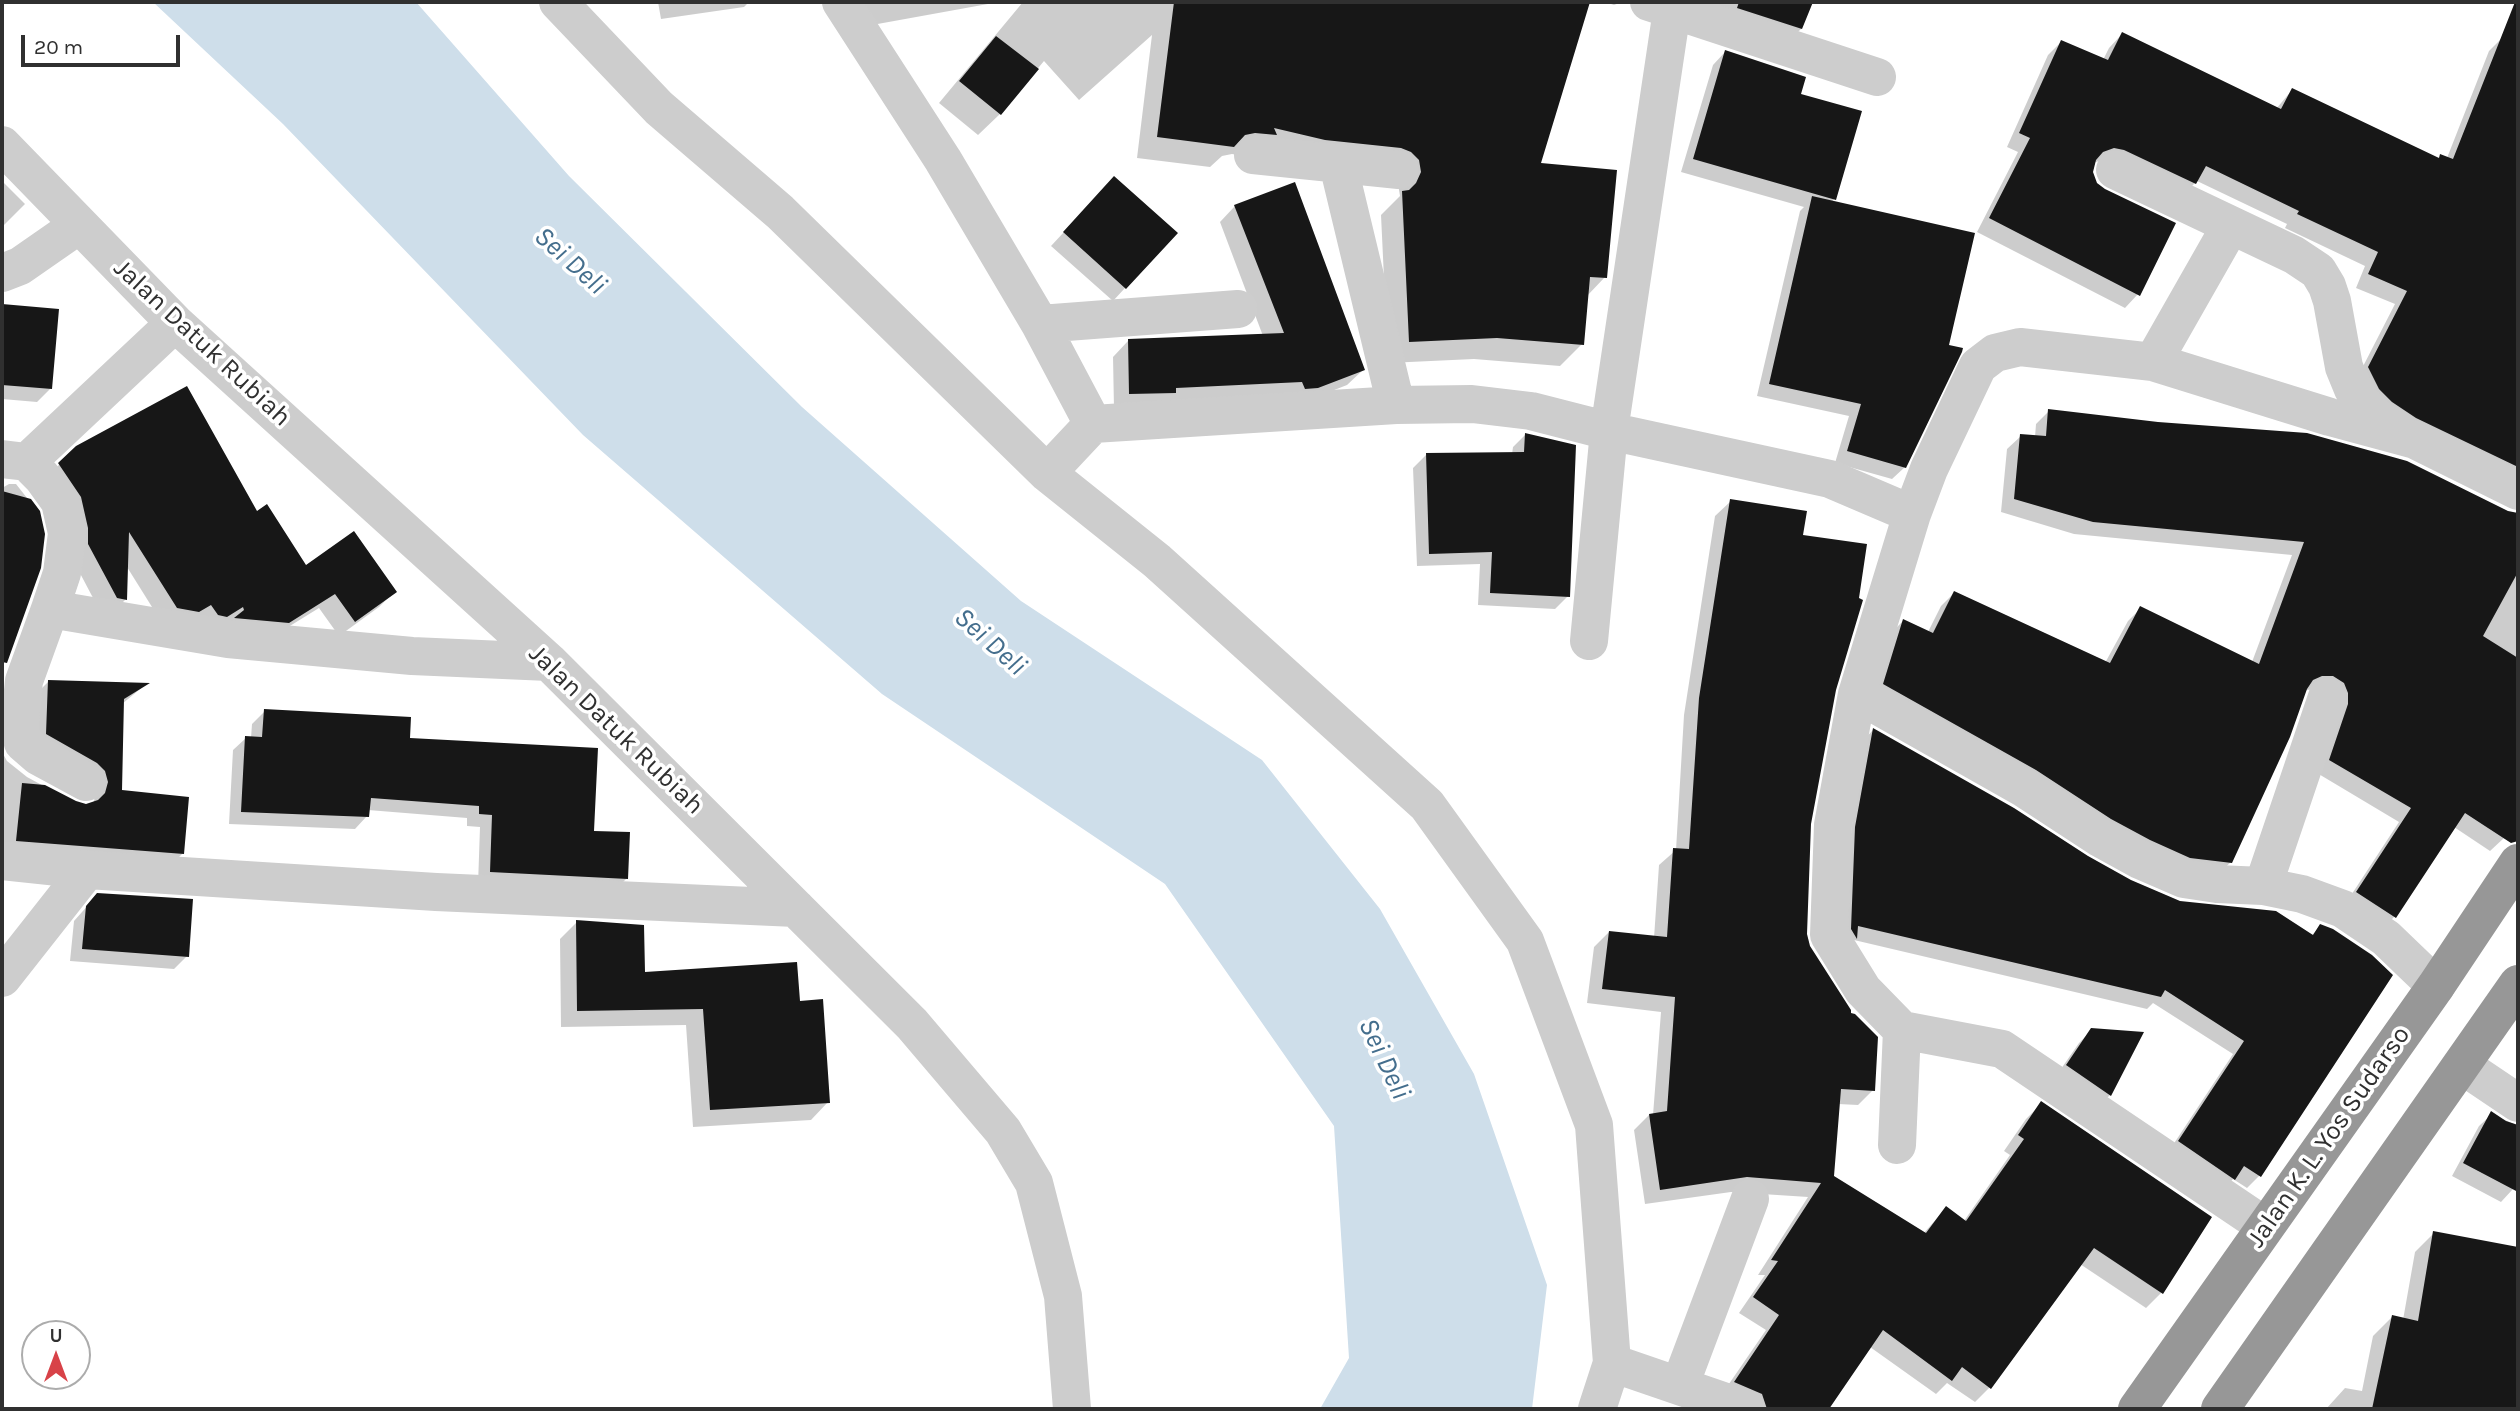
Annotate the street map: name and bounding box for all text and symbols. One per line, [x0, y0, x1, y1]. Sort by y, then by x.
scale bar [24, 21, 184, 65]
text: 20 m [34, 35, 83, 59]
water label: Sei Deli [527, 220, 613, 302]
street label: Jalan Datuk Rubiah [107, 253, 297, 433]
water label: Sei Deli [947, 601, 1033, 683]
street label: Jalan Datuk Rubiah [522, 639, 710, 821]
water label: Sei Deli [1351, 1013, 1417, 1105]
street label: Jalan K. L. Yos Sudarso [2241, 1020, 2417, 1254]
north arrow [21, 1320, 91, 1390]
text: U [49, 1325, 63, 1347]

